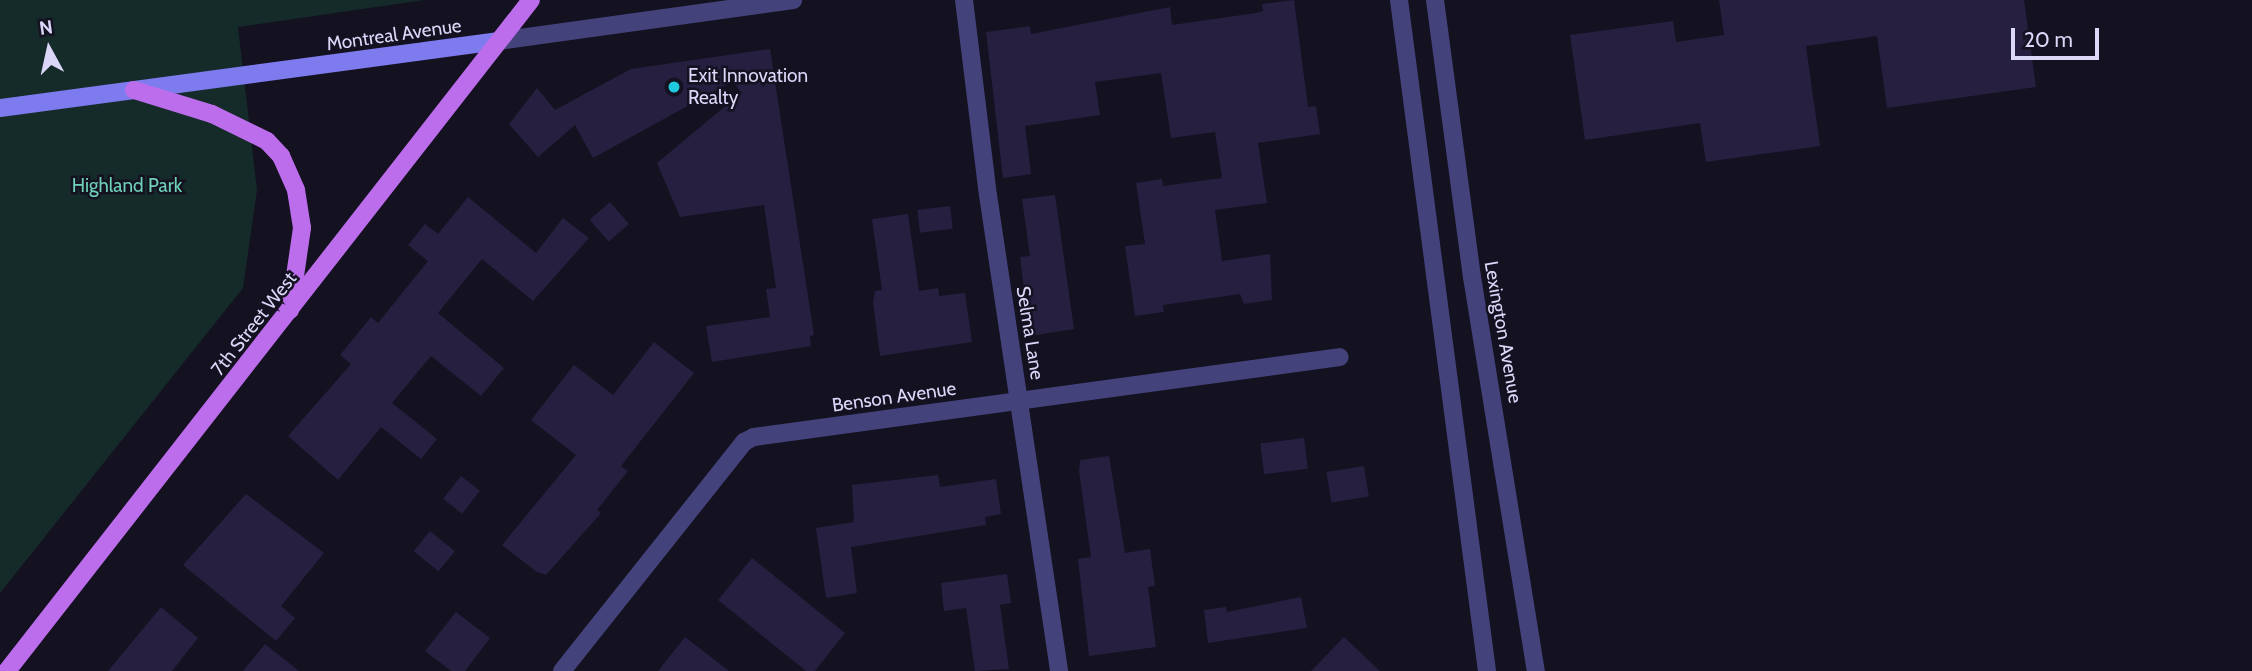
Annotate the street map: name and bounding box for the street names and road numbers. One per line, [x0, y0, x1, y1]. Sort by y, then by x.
street label: Montreal Avenue [325, 14, 463, 56]
street label: Lexington Avenue [1479, 259, 1527, 405]
street label: 7th Street West [207, 268, 301, 380]
street label: Selma Lane [1011, 285, 1049, 381]
street label: Benson Avenue [830, 377, 958, 417]

